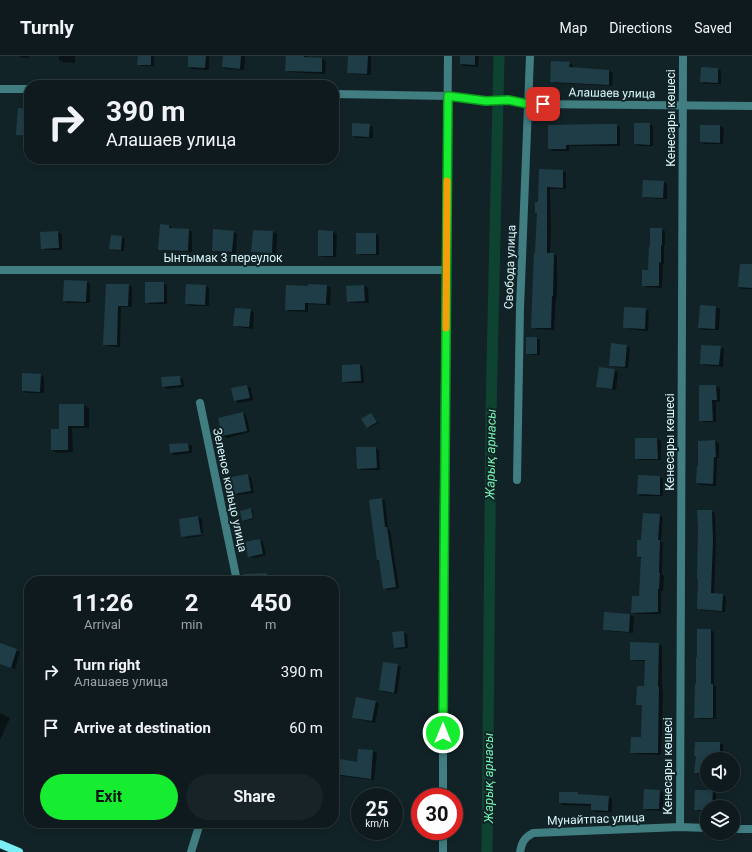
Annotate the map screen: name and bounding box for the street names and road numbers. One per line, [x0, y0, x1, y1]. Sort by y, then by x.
street label: Кенесары көшесі [664, 69, 678, 167]
street label: Алашаев улица [568, 85, 656, 101]
street label: Свобода улица [502, 225, 518, 309]
street label: Ынтымак 3 переулок [163, 251, 283, 265]
street label: Кенесары көшесі [663, 393, 677, 491]
street label: Зеленое кольцо улица [210, 427, 250, 553]
street label: Кенесары көшесі [661, 717, 675, 815]
street label: Мунайтпас улица [547, 810, 645, 828]

